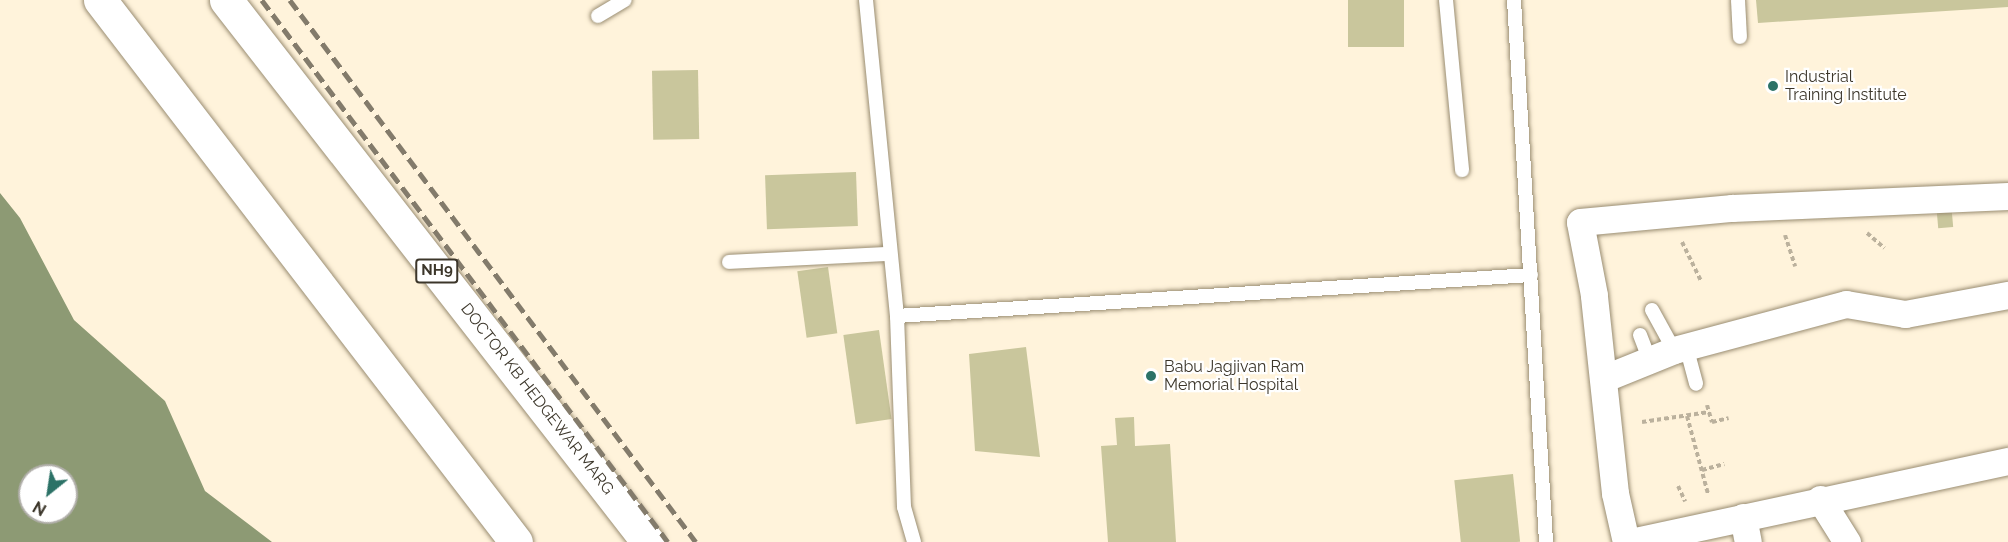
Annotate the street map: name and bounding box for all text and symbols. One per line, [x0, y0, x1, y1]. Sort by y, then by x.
place label: Industrial Training Institute [1785, 67, 1907, 105]
marker: Industrial Training Institute [1766, 79, 1780, 93]
road number: NH9 [414, 259, 460, 283]
street label: DOCTOR KB HEDGEWAR MARG [456, 300, 618, 498]
place label: Babu Jagjivan Ram Memorial Hospital [1164, 357, 1305, 395]
marker: Babu Jagjivan Ram Memorial Hospital [1142, 367, 1160, 385]
north arrow [18, 464, 78, 524]
text: N [30, 497, 50, 520]

